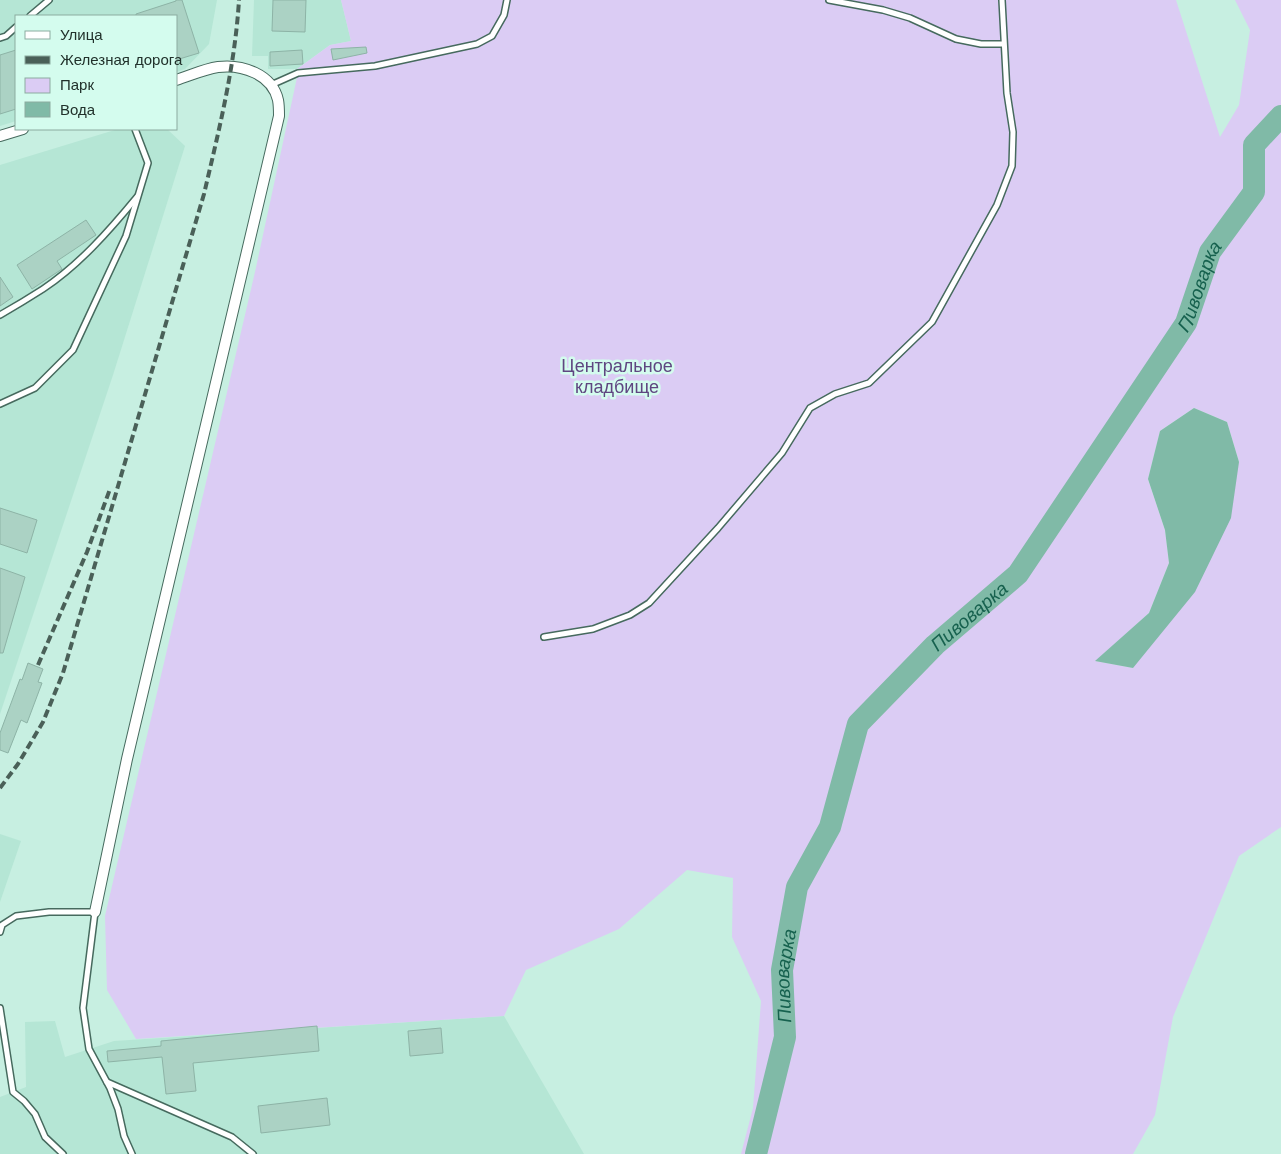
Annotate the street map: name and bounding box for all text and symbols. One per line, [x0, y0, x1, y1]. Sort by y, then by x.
legend [15, 15, 178, 130]
text: Улица [60, 26, 103, 44]
text: Железная дорога [60, 51, 183, 69]
text: Парк [60, 76, 94, 94]
text: Вода [60, 101, 96, 119]
water label: Пивоварка [1172, 236, 1227, 336]
park label: Центральное кладбище [561, 355, 673, 397]
water label: Пивоварка [926, 577, 1013, 656]
water label: Пивоварка [771, 927, 801, 1023]

